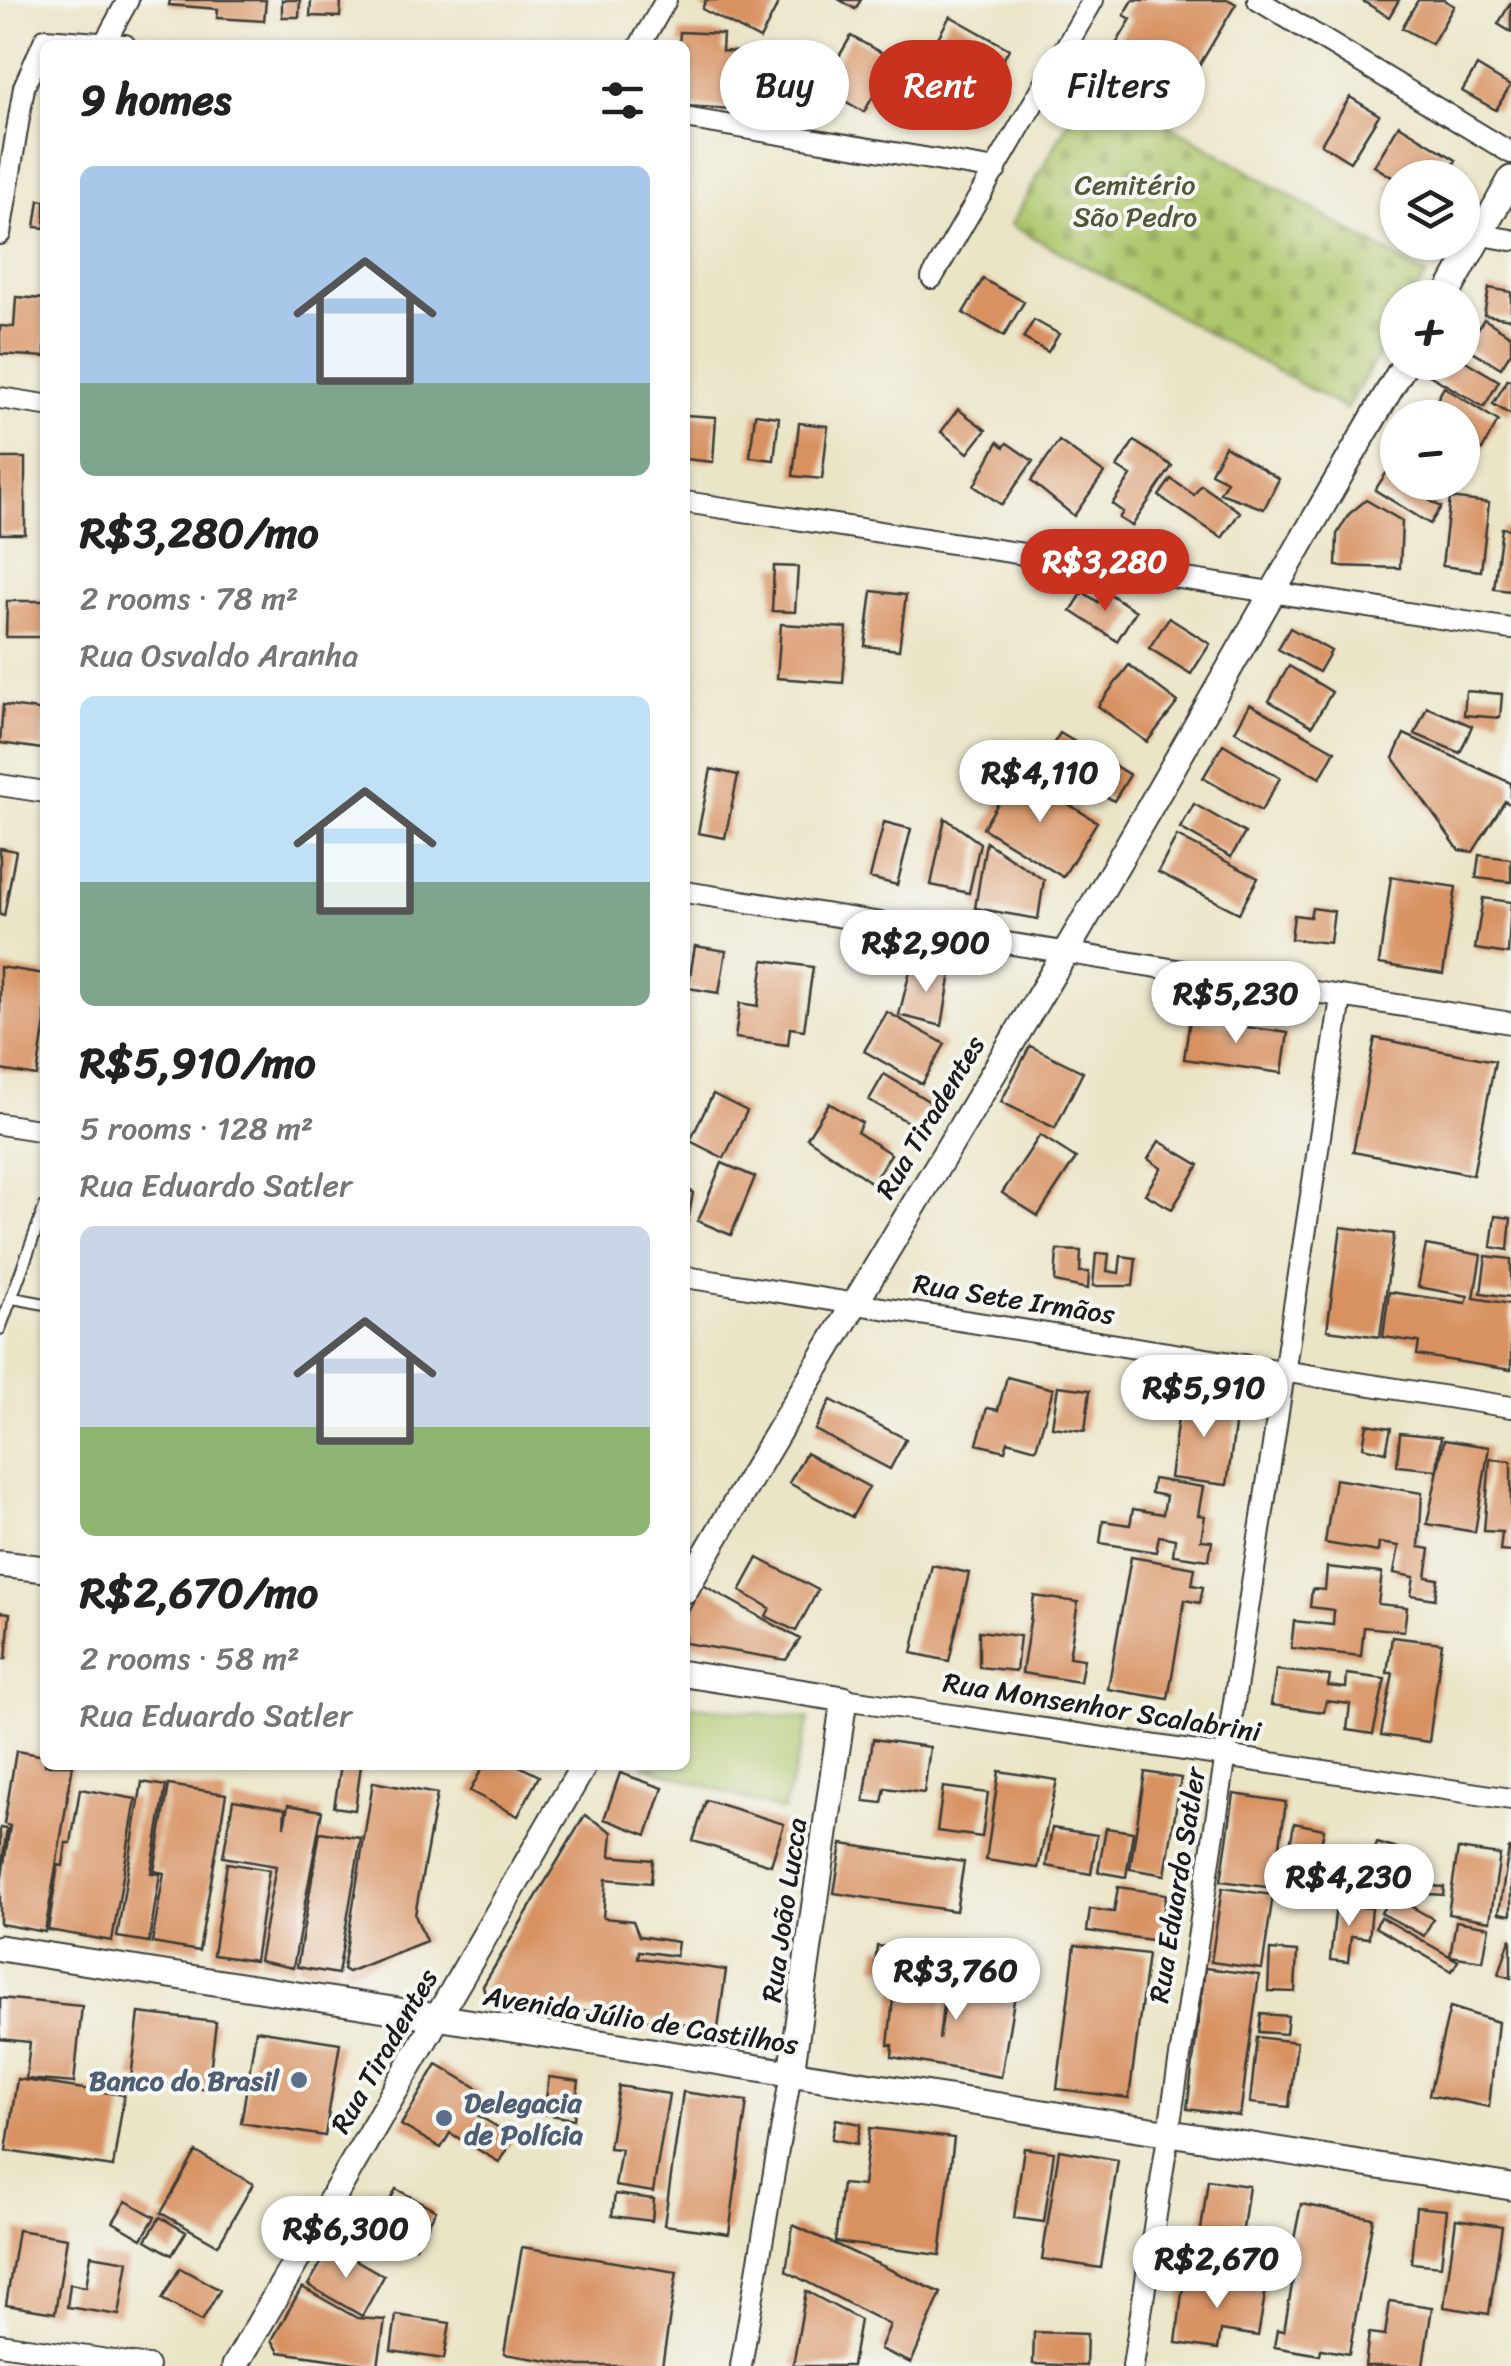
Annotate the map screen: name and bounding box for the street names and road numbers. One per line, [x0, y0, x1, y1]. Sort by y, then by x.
street label: Rua Tiradentes [862, 1025, 999, 1209]
street label: Rua Sete Irmãos [910, 1259, 1118, 1339]
street label: Rua Monsenhor Scalabrini [940, 1658, 1266, 1757]
street label: Rua Eduardo Satler [1134, 1762, 1220, 2006]
street label: Rua João Lucca [747, 1815, 821, 2005]
street label: Rua Tiradentes [317, 1959, 451, 2143]
street label: Avenida Júlio de Castilhos [479, 1971, 802, 2069]

